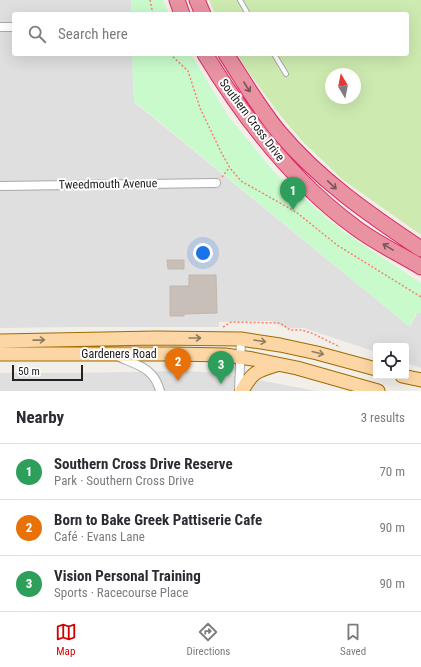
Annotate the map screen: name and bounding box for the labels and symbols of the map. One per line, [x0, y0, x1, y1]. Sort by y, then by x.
north arrow [325, 68, 361, 104]
street label: Southern Cross Drive [217, 76, 288, 164]
one-way arrow [244, 81, 252, 93]
street label: Tweedmouth Avenue [59, 176, 158, 192]
pin: 1 [280, 177, 306, 210]
one-way arrow [327, 180, 337, 190]
your location [193, 243, 213, 263]
one-way arrow [383, 243, 394, 251]
one-way arrow [188, 334, 201, 342]
one-way arrow [32, 336, 45, 344]
one-way arrow [253, 337, 266, 345]
street label: Gardeners Road [81, 347, 157, 361]
pin: 2 [165, 348, 191, 381]
one-way arrow [311, 350, 324, 358]
pin: 3 [208, 351, 234, 384]
scale bar [12, 363, 83, 382]

